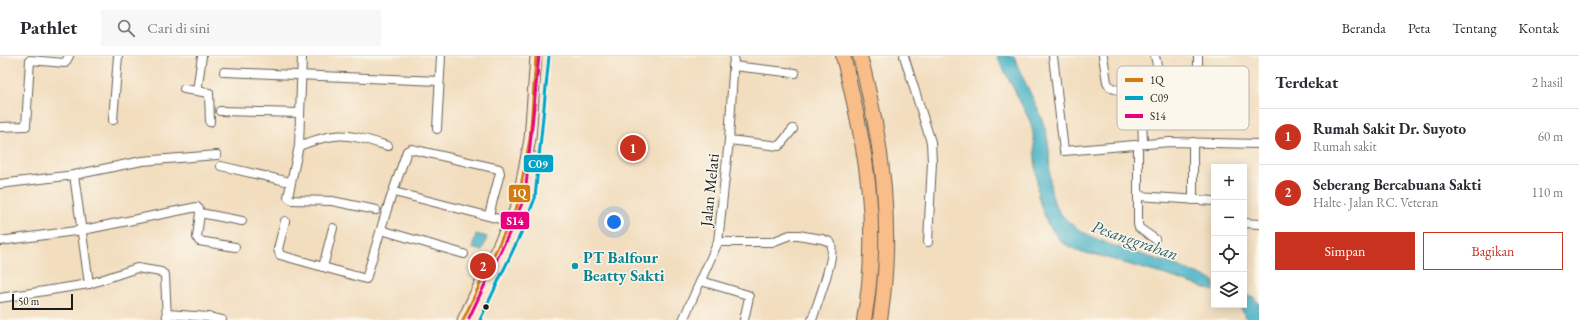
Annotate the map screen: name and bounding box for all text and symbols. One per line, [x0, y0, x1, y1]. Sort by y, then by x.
search box [101, 10, 381, 46]
text: Pathlet [20, 15, 77, 40]
icon: search [115, 17, 137, 39]
text: Cari di sini [147, 18, 210, 37]
text: Beranda [1342, 19, 1386, 37]
text: Peta [1408, 19, 1430, 37]
text: Tentang [1452, 19, 1497, 37]
text: Kontak [1519, 19, 1559, 37]
legend [1117, 66, 1249, 130]
text: Terdekat [1275, 71, 1338, 93]
text: 1Q [1150, 73, 1165, 87]
text: 2 hasil [1532, 74, 1563, 91]
text: C09 [1150, 91, 1169, 105]
text: S14 [1150, 109, 1166, 123]
text: Rumah Sakit Dr. Suyoto [1313, 119, 1466, 138]
text: 1 [1285, 128, 1291, 145]
text: 60 m [1538, 128, 1563, 145]
pin: 1 [620, 133, 646, 163]
text: Rumah sakit [1313, 138, 1376, 155]
street label: Jalan Melati [695, 152, 724, 230]
line badge: C09 [523, 154, 554, 173]
text: C09 [528, 157, 548, 171]
map controls [1211, 164, 1247, 308]
button: + [1211, 164, 1247, 200]
text: Seberang Bercabuana Sakti [1313, 175, 1481, 194]
line badge: 1Q [508, 184, 531, 203]
text: 2 [1285, 184, 1291, 201]
text: 110 m [1532, 184, 1563, 201]
text: 1Q [512, 186, 528, 200]
text: Halte · Jalan RC. Veteran [1313, 194, 1438, 211]
button: − [1211, 200, 1247, 236]
line badge: S14 [500, 211, 530, 230]
your location [604, 212, 624, 232]
text: S14 [506, 214, 524, 228]
water label: Pesanggrahan [1089, 215, 1181, 265]
button: Simpan [1275, 232, 1415, 270]
button: Bagikan [1423, 232, 1563, 270]
button: locate [1211, 236, 1247, 272]
place label: PT Balfour Beatty Sakti [583, 247, 665, 286]
pin: 2 [470, 251, 496, 281]
marker: PT Balfour Beatty Sakti [570, 261, 580, 271]
button: layers [1211, 272, 1247, 308]
scale bar [12, 292, 73, 311]
text: 50 m [18, 294, 39, 308]
unlabelled marker [481, 302, 491, 312]

